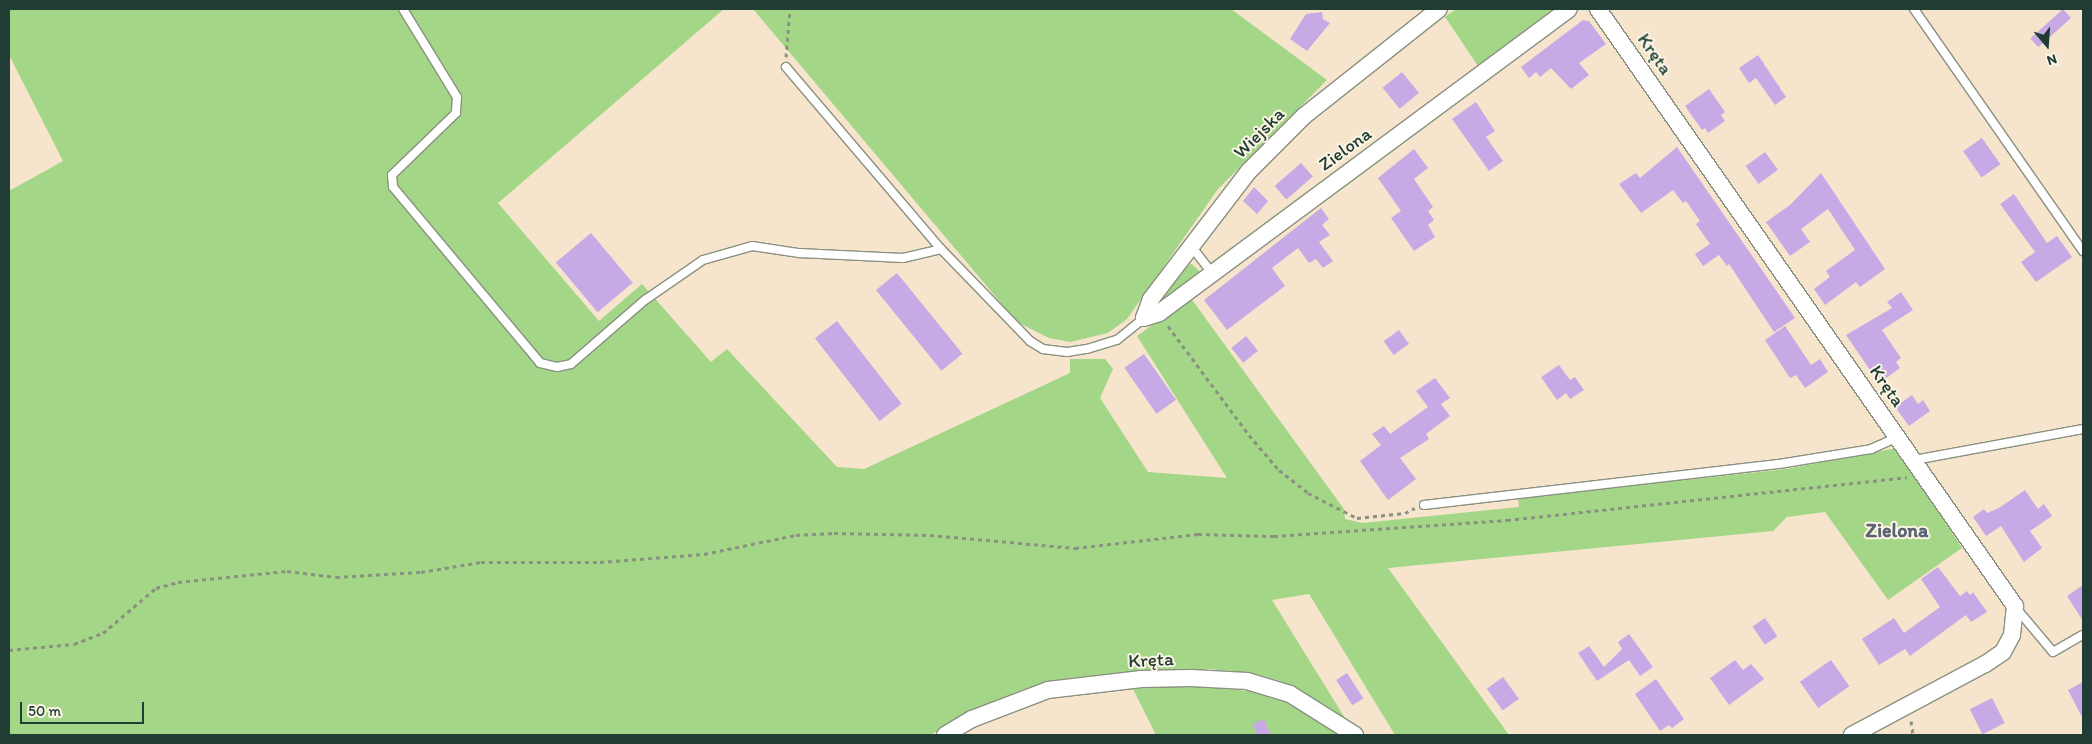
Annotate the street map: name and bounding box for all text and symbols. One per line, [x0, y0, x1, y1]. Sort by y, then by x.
north arrow [2022, 20, 2072, 70]
street label: Kręta [1633, 29, 1677, 79]
text: N [2045, 50, 2059, 69]
street label: Wiejska [1229, 103, 1289, 163]
street label: Zielona [1314, 122, 1376, 176]
street label: Kręta [1865, 361, 1909, 411]
district label: Zielona [1866, 518, 1928, 542]
street label: Kręta [1128, 647, 1174, 673]
scale bar [22, 692, 146, 724]
text: 50 m [28, 702, 61, 720]

